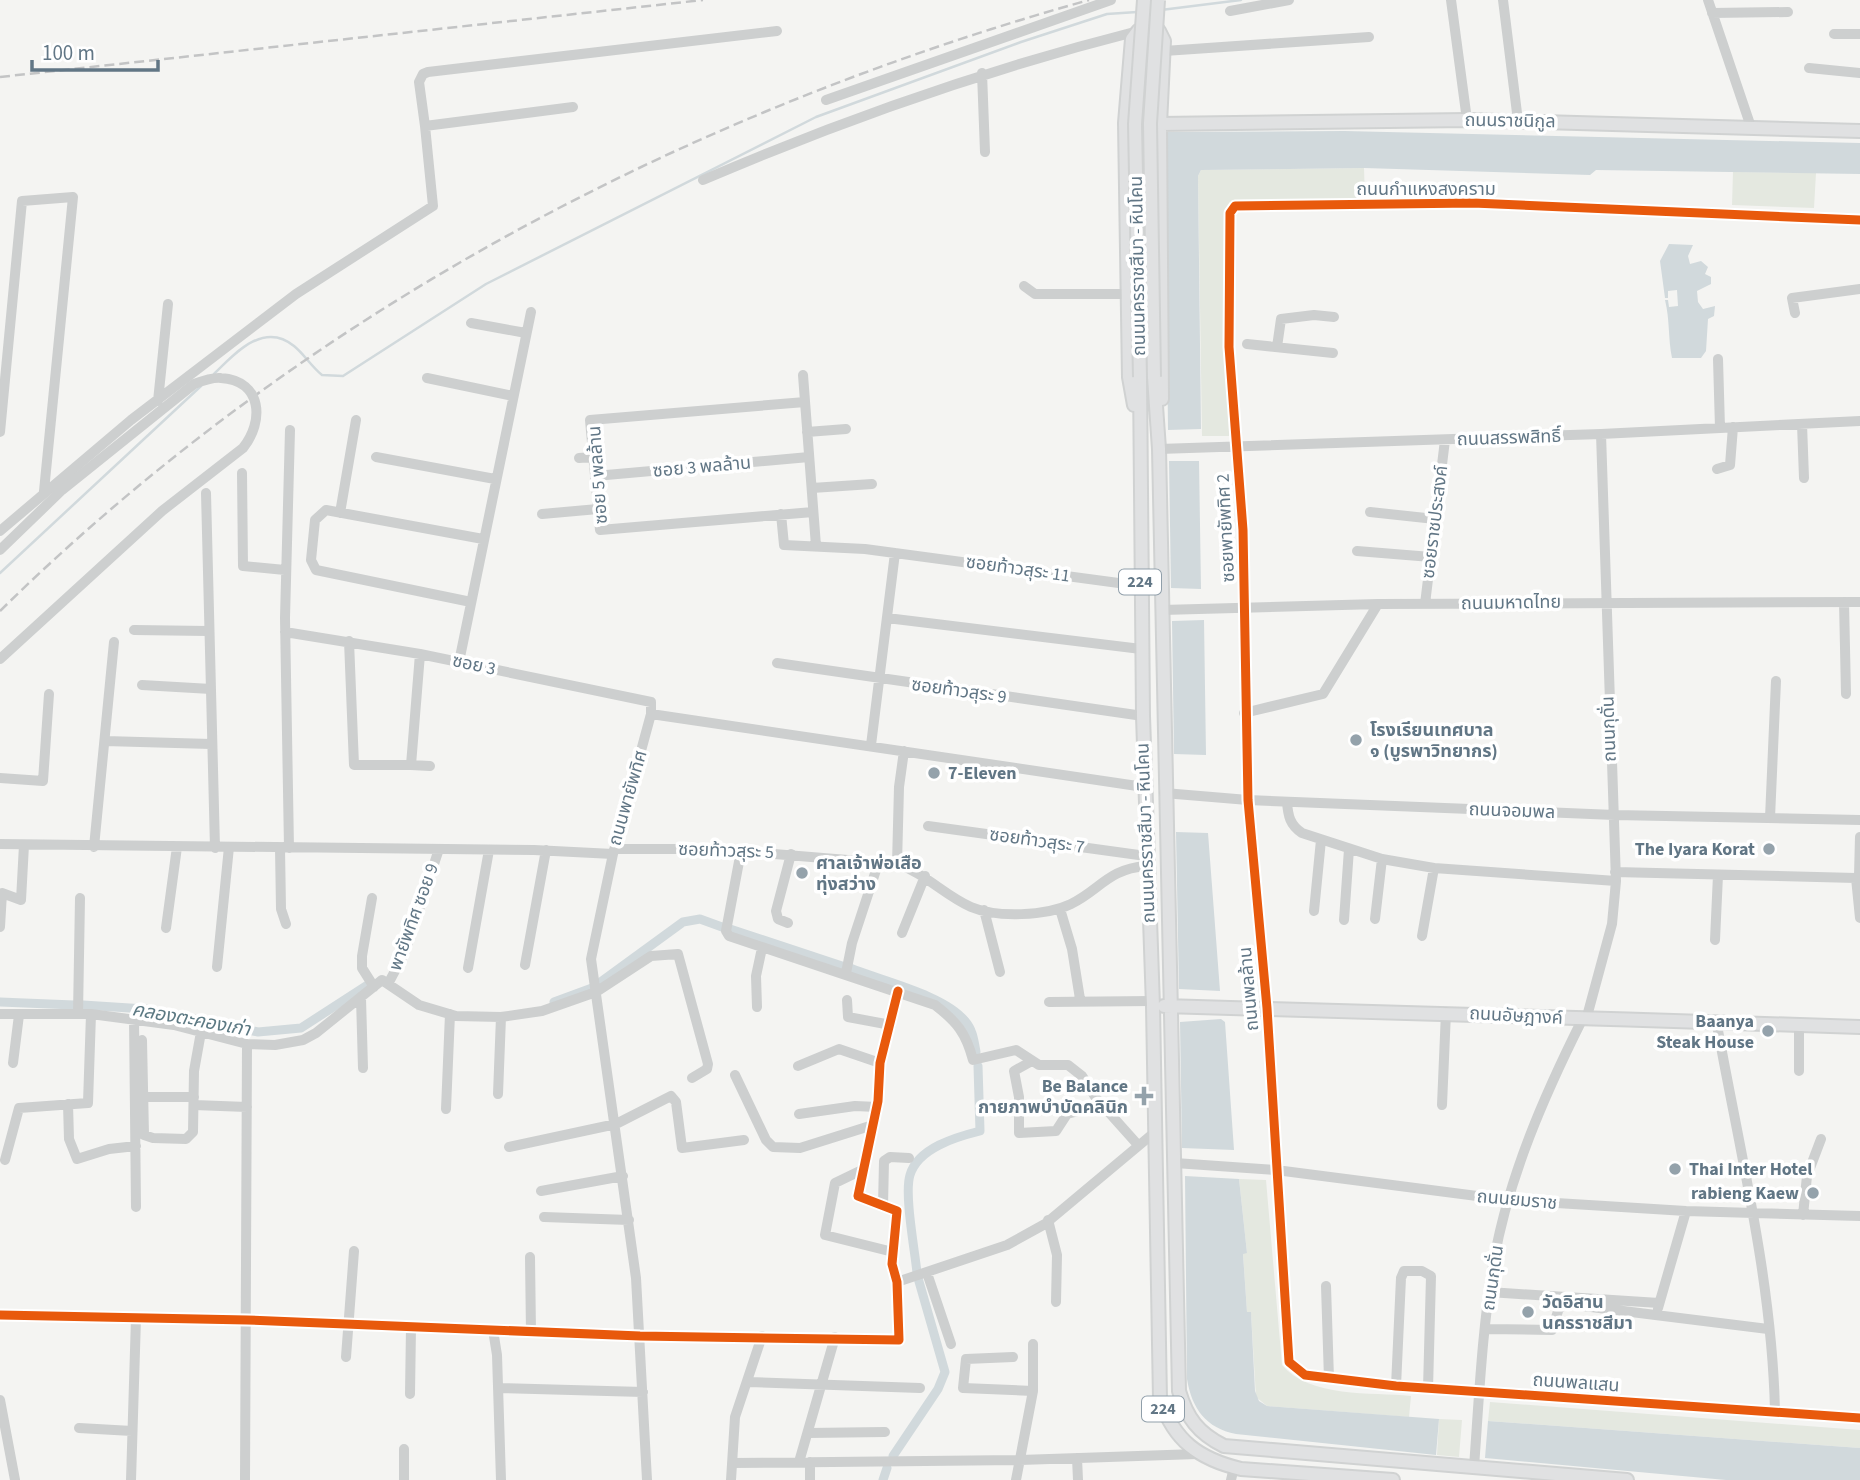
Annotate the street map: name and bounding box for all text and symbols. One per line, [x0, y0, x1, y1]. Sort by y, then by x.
scale bar [32, 28, 158, 72]
text: 100 m [42, 38, 95, 68]
street label: ถนนราชนิกูล [1464, 108, 1556, 134]
street label: ถนนนครราชสีมา - หินโคน [1124, 176, 1152, 356]
street label: ถนนกำแหงสงคราม [1356, 177, 1496, 202]
street label: ถนนสรรพสิทธิ์ [1456, 424, 1562, 452]
street label: ซอย 5 พลล้าน [582, 425, 614, 525]
street label: ซอย 3 พลล้าน [652, 450, 752, 484]
street label: ซอยราชประสงค์ [1416, 464, 1454, 580]
street label: ซอยพายัพทิศ 2 [1211, 473, 1241, 583]
street label: ซอยท้าวสุระ 11 [964, 549, 1072, 589]
road number: 224 [1119, 569, 1161, 594]
street label: ถนนมหาดไทย [1461, 590, 1561, 616]
street label: ซอย 3 [450, 648, 498, 682]
street label: ซอยท้าวสุระ 9 [910, 672, 1008, 710]
street label: ถนนกุดั่น [1595, 696, 1623, 762]
place label: โรงเรียนเทศบาล ๑ (บูรพาวิทยากร) [1370, 718, 1498, 764]
marker: โรงเรียนเทศบาล ๑ (บูรพาวิทยากร) [1348, 732, 1364, 748]
street label: ถนนนครราชสีมา - หินโคน [1130, 742, 1162, 924]
street label: ถนนพายัพทิศ [602, 747, 654, 849]
place label: 7-Eleven [948, 761, 1017, 786]
marker: 7-Eleven [926, 765, 942, 781]
street label: ถนนจอมพล [1468, 797, 1556, 825]
street label: ซอยท้าวสุระ 7 [988, 822, 1086, 860]
street label: ซอยท้าวสุระ 5 [678, 837, 774, 865]
place label: The Iyara Korat [1635, 837, 1755, 862]
marker: The Iyara Korat [1761, 841, 1777, 857]
place label: ศาลเจ้าพ่อเสือ ทุ่งสว่าง [816, 851, 922, 897]
street label: พายัพทิศ ซอย 9 [383, 860, 445, 974]
marker: ศาลเจ้าพ่อเสือ ทุ่งสว่าง [794, 865, 810, 881]
street label: ถนนพลล้าน [1233, 946, 1265, 1032]
water label: คลองตะคองเก่า [130, 996, 254, 1044]
street label: ถนนอัษฎางค์ [1469, 1001, 1563, 1031]
place label: Baanya Steak House [1656, 1009, 1754, 1055]
marker: Baanya Steak House [1760, 1023, 1776, 1039]
place label: Be Balance กายภาพบำบัดคลินิก [978, 1074, 1128, 1120]
marker: Be Balance กายภาพบำบัดคลินิก [1134, 1086, 1154, 1106]
place label: Thai Inter Hotel [1689, 1157, 1812, 1182]
marker: Thai Inter Hotel [1667, 1161, 1683, 1177]
place label: rabieng Kaew [1691, 1181, 1799, 1206]
street label: ถนนยมราช [1476, 1184, 1558, 1216]
marker: rabieng Kaew [1805, 1185, 1821, 1201]
street label: ถนนกุดั่น [1476, 1244, 1510, 1312]
place label: วัดอิสาน นครราชสีมา [1542, 1290, 1633, 1336]
marker: วัดอิสาน นครราชสีมา [1520, 1304, 1536, 1320]
street label: ถนนพลแสน [1532, 1367, 1620, 1399]
road number: 224 [1142, 1396, 1184, 1422]

